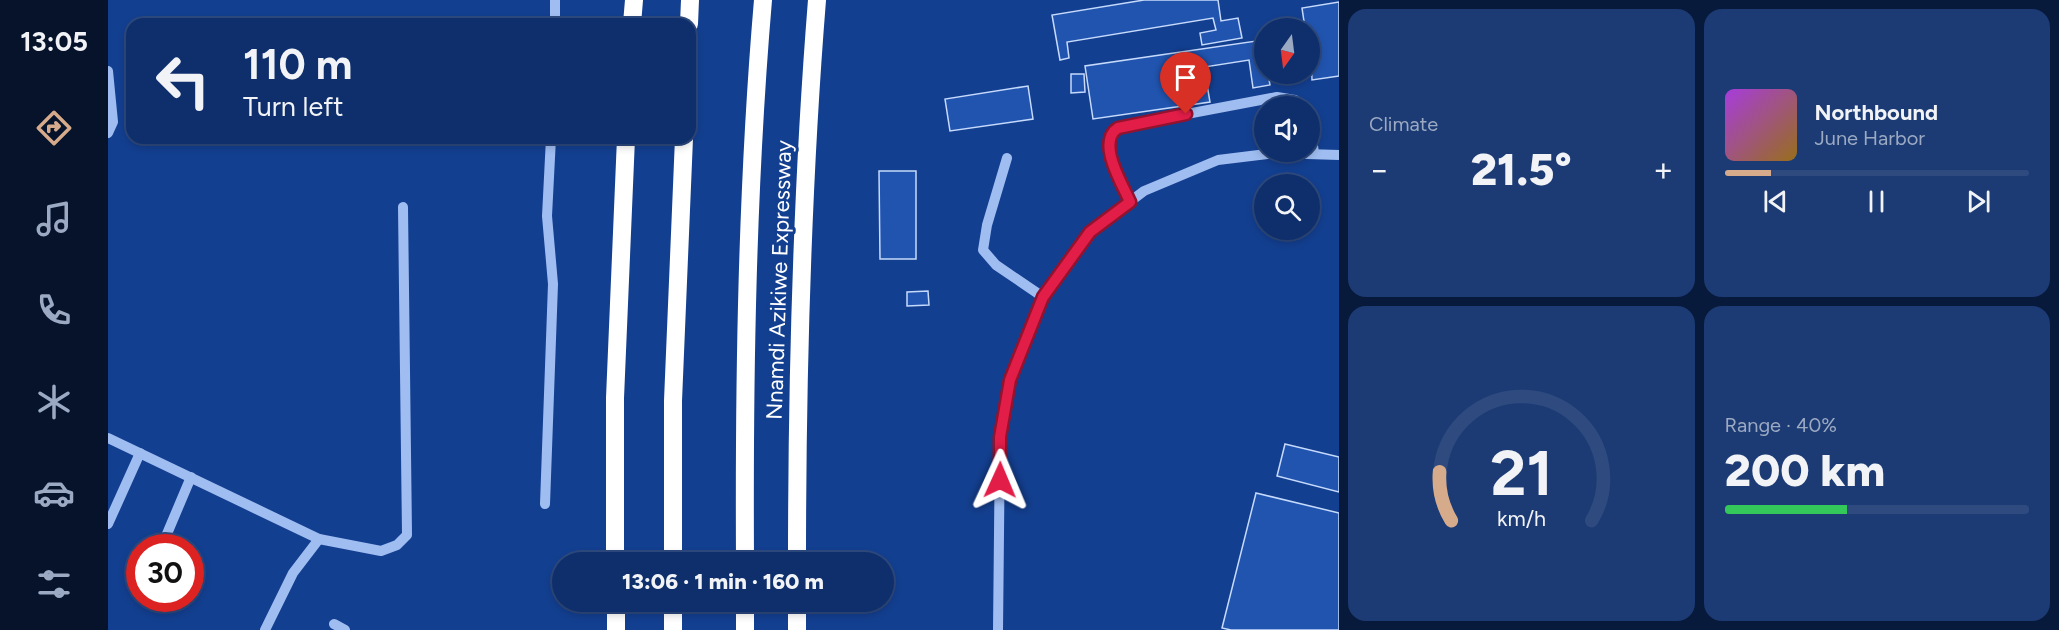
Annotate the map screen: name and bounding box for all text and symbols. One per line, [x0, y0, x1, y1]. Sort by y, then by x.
north arrow [1254, 18, 1320, 84]
map controls [1254, 18, 1320, 240]
text: 13:05 [20, 25, 88, 58]
text: 110 m [243, 39, 352, 90]
icon: left [144, 42, 222, 120]
pin [1160, 52, 1211, 114]
icon: arrive [1169, 61, 1202, 94]
text: Turn left [243, 90, 343, 123]
button: sound [1254, 96, 1320, 162]
text: Northbound [1815, 99, 1938, 126]
icon: directions [33, 107, 75, 149]
text: Climate [1369, 112, 1438, 136]
text: June Harbor [1815, 126, 1925, 150]
street label: Nnamdi Azikiwe Expressway [761, 139, 797, 420]
text: 21.5° [1471, 142, 1572, 196]
text: − [1369, 150, 1390, 189]
text: + [1653, 150, 1673, 189]
button: search [1254, 174, 1320, 240]
icon: previous [1759, 185, 1792, 218]
icon: pause [1860, 185, 1893, 218]
icon: next [1962, 185, 1995, 218]
icon: music [33, 198, 75, 240]
icon: phone [33, 289, 75, 331]
icon: climate [33, 381, 75, 423]
text: Range · 40% [1725, 413, 1837, 437]
text: 21 [1490, 436, 1552, 511]
text: 200 km [1725, 443, 1885, 497]
position arrow [968, 448, 1032, 512]
icon: car [33, 472, 75, 514]
text: km/h [1497, 506, 1546, 531]
speed limit sign: 30 [126, 534, 204, 612]
icon: filters [33, 563, 75, 605]
text: 13:06 · 1 min · 160 m [622, 568, 824, 595]

